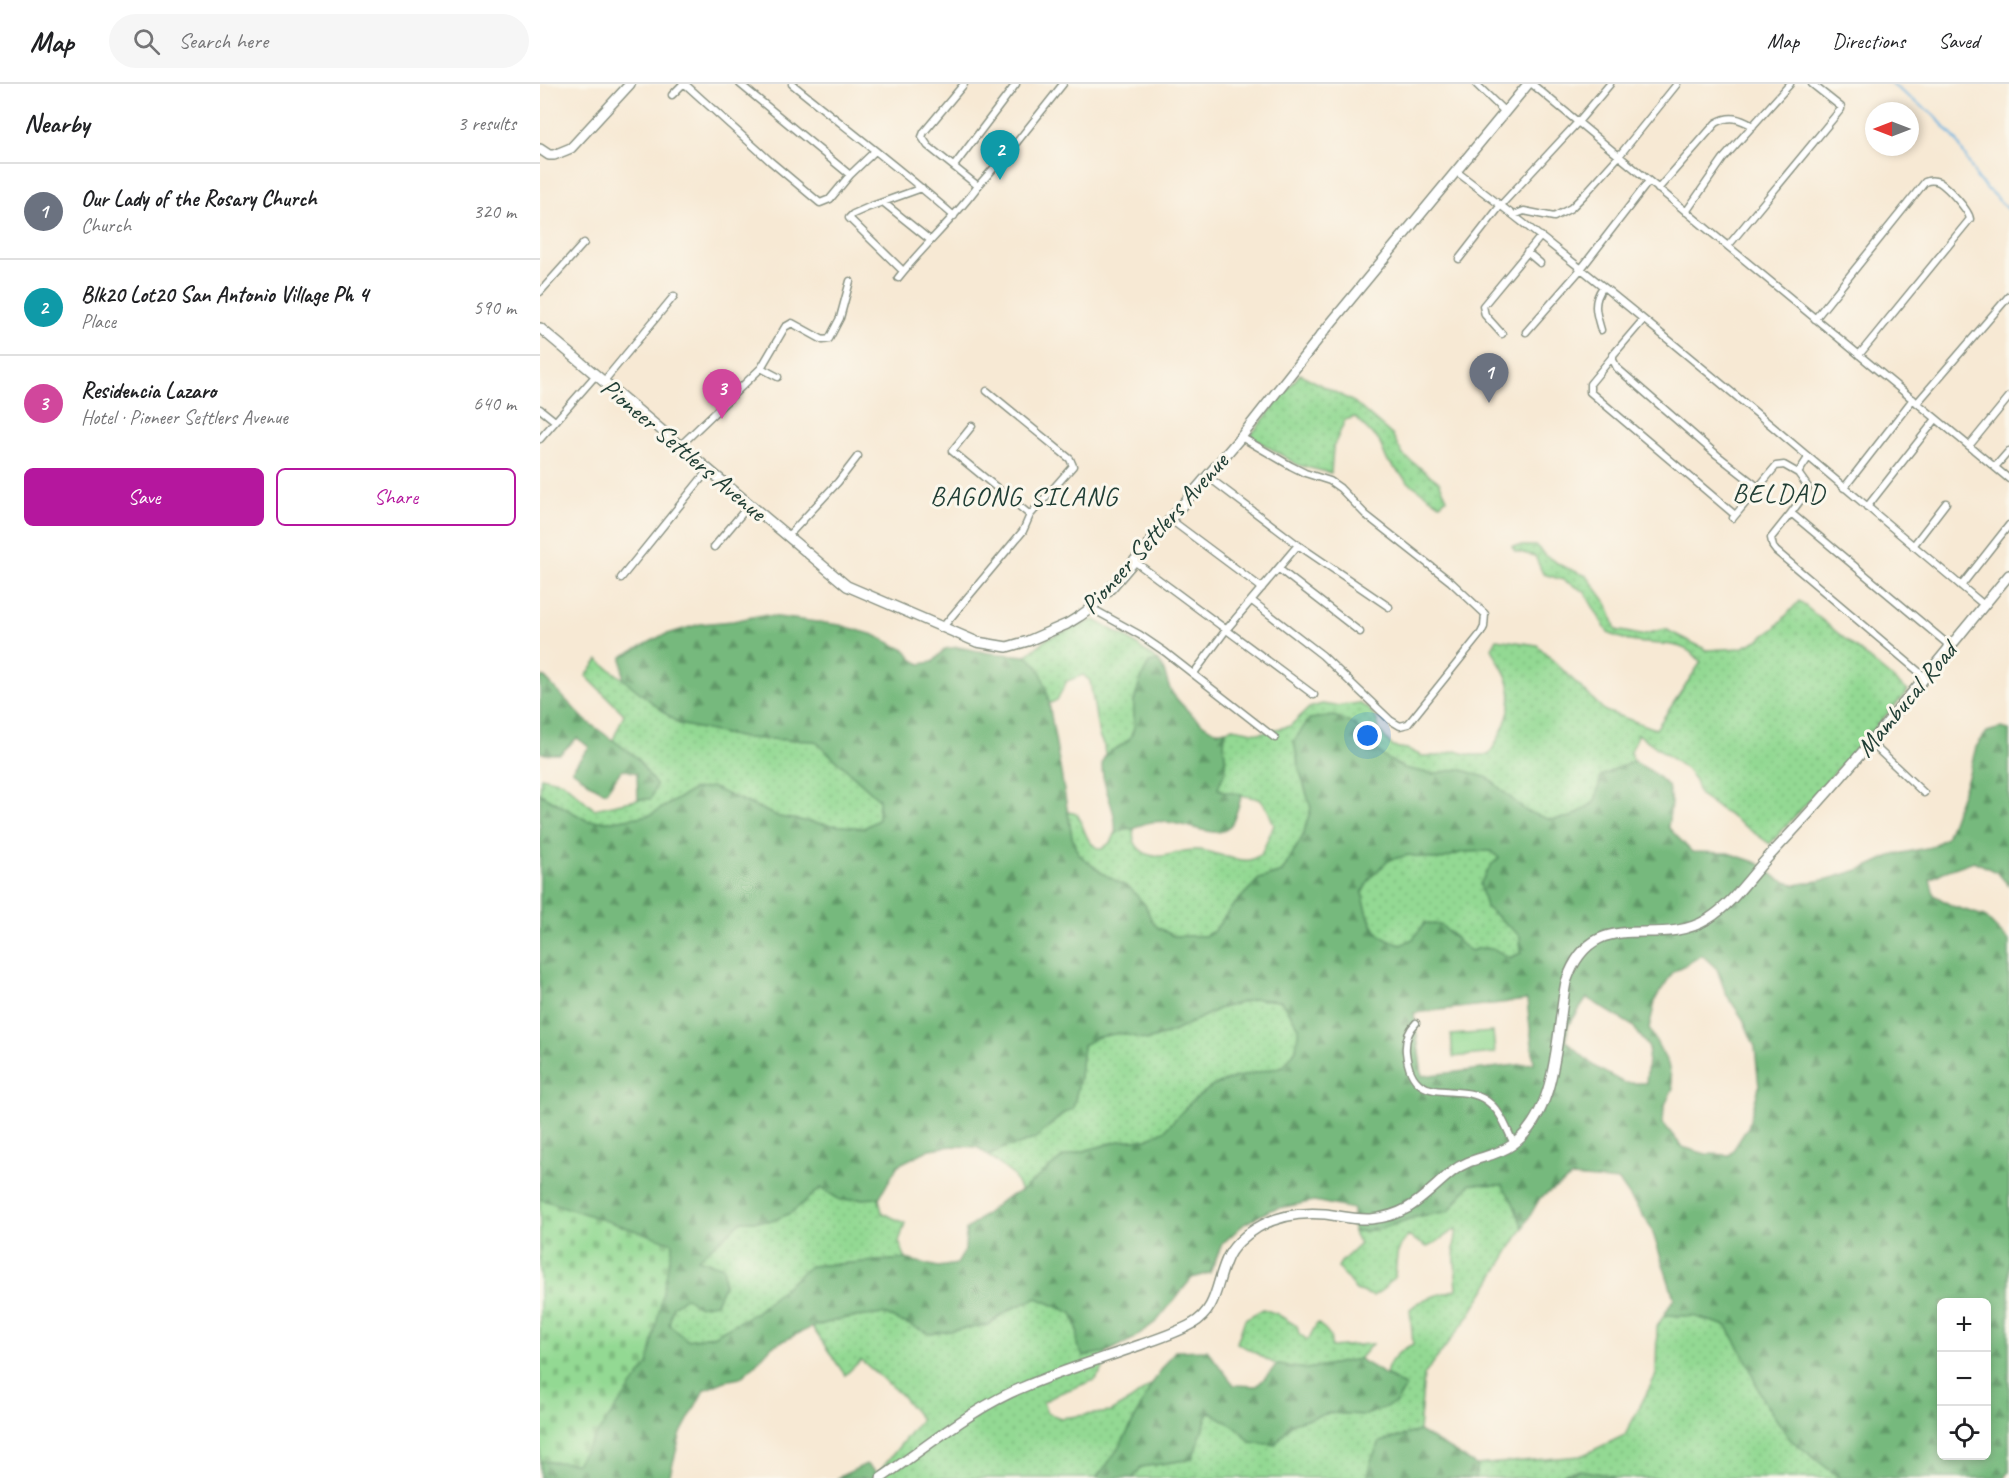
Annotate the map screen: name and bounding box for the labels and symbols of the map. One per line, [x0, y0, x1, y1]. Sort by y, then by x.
north arrow [1865, 102, 1919, 156]
pin: 2 [980, 130, 1020, 180]
pin: 1 [1470, 354, 1508, 403]
street label: Pioneer Settlers Avenue [594, 370, 774, 529]
pin: 3 [702, 370, 741, 419]
street label: Pioneer Settlers Avenue [1073, 445, 1237, 621]
district label: BELDAD [1732, 476, 1827, 510]
district label: BAGONG SILANG [930, 479, 1119, 513]
street label: Mambucal Road [1849, 632, 1966, 764]
your location [1353, 721, 1382, 750]

